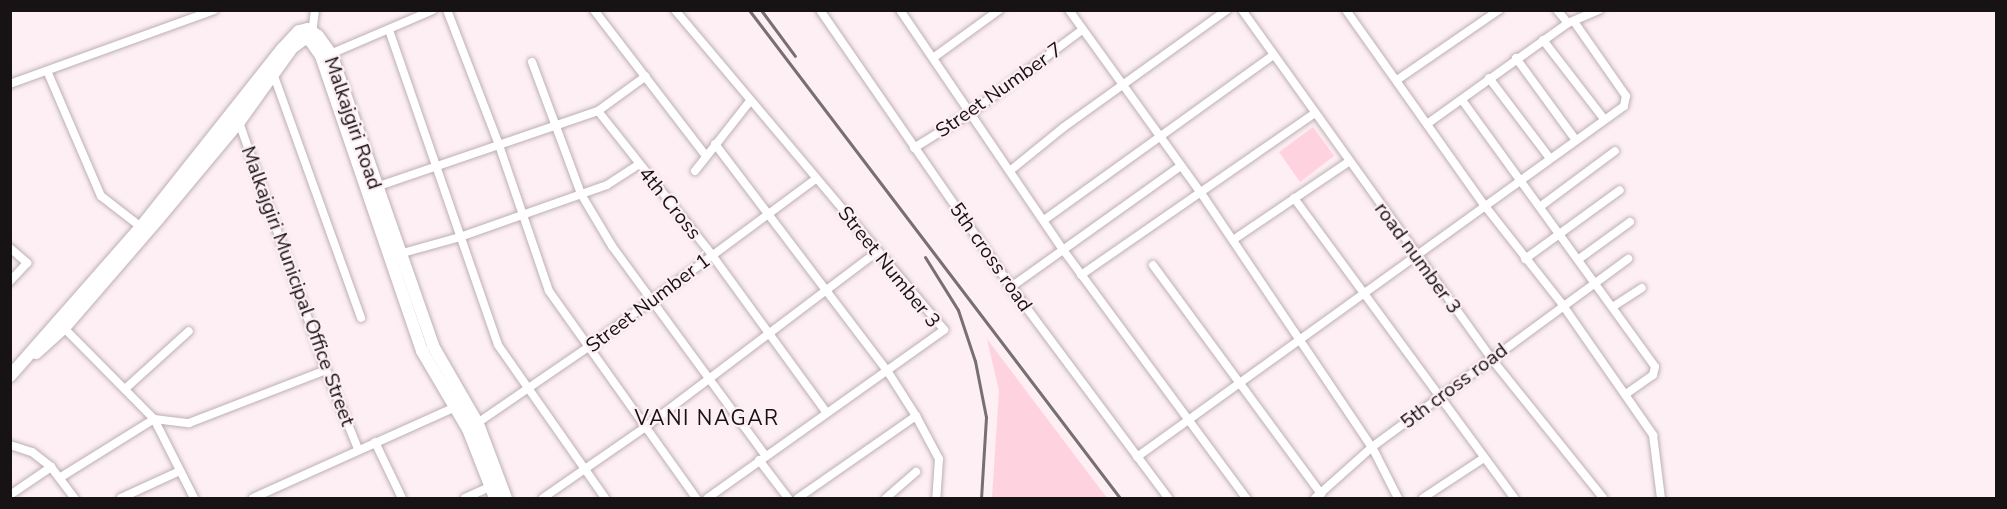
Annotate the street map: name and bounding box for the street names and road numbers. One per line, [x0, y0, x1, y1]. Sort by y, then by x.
street label: Street Number 7 [931, 37, 1067, 143]
street label: Malkajgiri Road [319, 54, 387, 192]
street label: Malkajgiri Municipal Office Street [236, 143, 360, 429]
street label: 4th Cross [634, 162, 706, 244]
street label: 5th cross road [945, 198, 1037, 316]
street label: road number 3 [1370, 198, 1466, 318]
street label: Street Number 3 [833, 201, 945, 333]
street label: Street Number 1 [581, 248, 715, 358]
street label: 5th cross road [1396, 338, 1512, 434]

